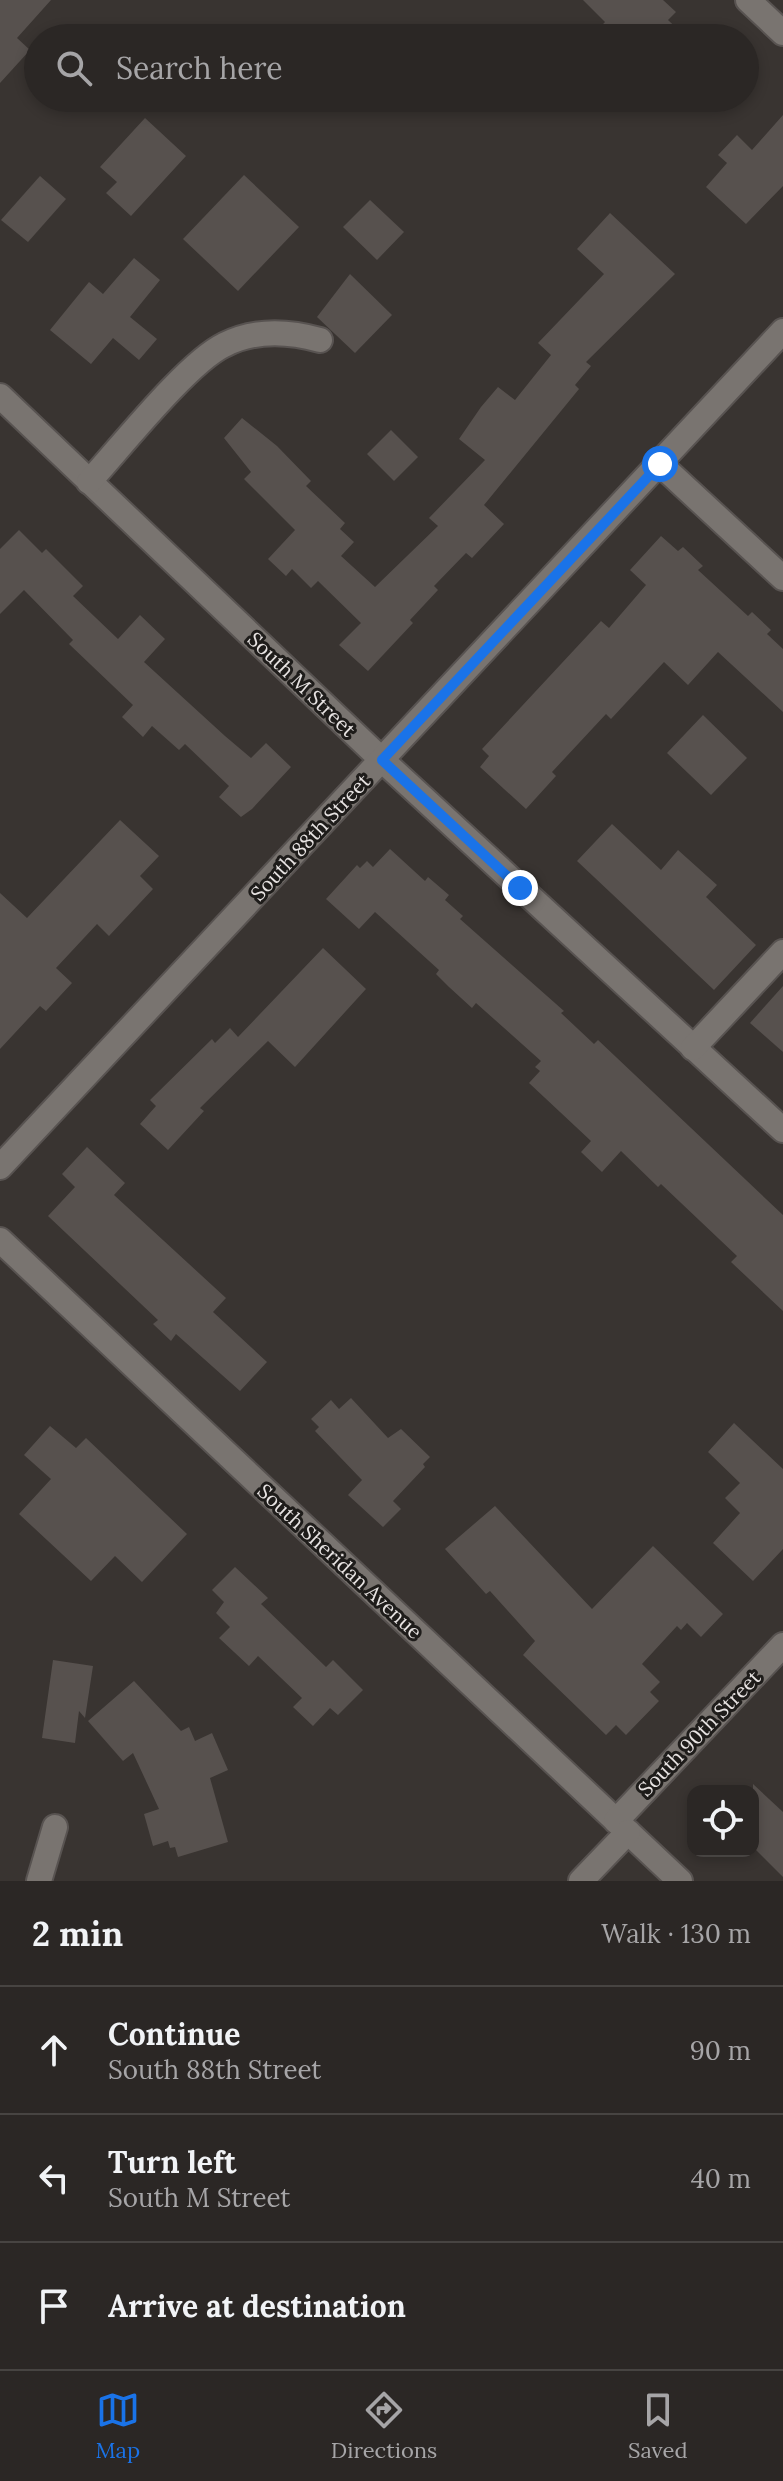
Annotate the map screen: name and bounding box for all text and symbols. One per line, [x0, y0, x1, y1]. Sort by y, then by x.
search box [24, 24, 759, 112]
icon: search [52, 46, 96, 90]
text: Search here [116, 49, 283, 87]
route start [642, 446, 678, 482]
street label: South M Street [243, 626, 361, 742]
street label: South 88th Street [245, 768, 375, 906]
route end [502, 870, 538, 906]
street label: South Sheridan Avenue [253, 1478, 428, 1644]
street label: South 90th Street [632, 1665, 766, 1801]
map controls [687, 1785, 759, 1857]
button: locate [687, 1785, 759, 1857]
text: 2 min [32, 1912, 123, 1955]
text: Walk · 130 m [601, 1917, 751, 1950]
text: Continue [108, 2015, 240, 2053]
icon: ahead [32, 2028, 76, 2072]
text: 90 m [690, 2034, 751, 2067]
text: South 88th Street [108, 2053, 321, 2086]
text: Turn left [108, 2143, 236, 2181]
icon: left [32, 2156, 76, 2200]
text: 40 m [691, 2162, 751, 2195]
text: South M Street [108, 2181, 290, 2214]
icon: arrive [32, 2284, 76, 2328]
text: Arrive at destination [108, 2287, 406, 2325]
tab: Map [95, 2388, 140, 2464]
tab: Directions [331, 2388, 437, 2464]
tab: Saved [628, 2388, 688, 2464]

